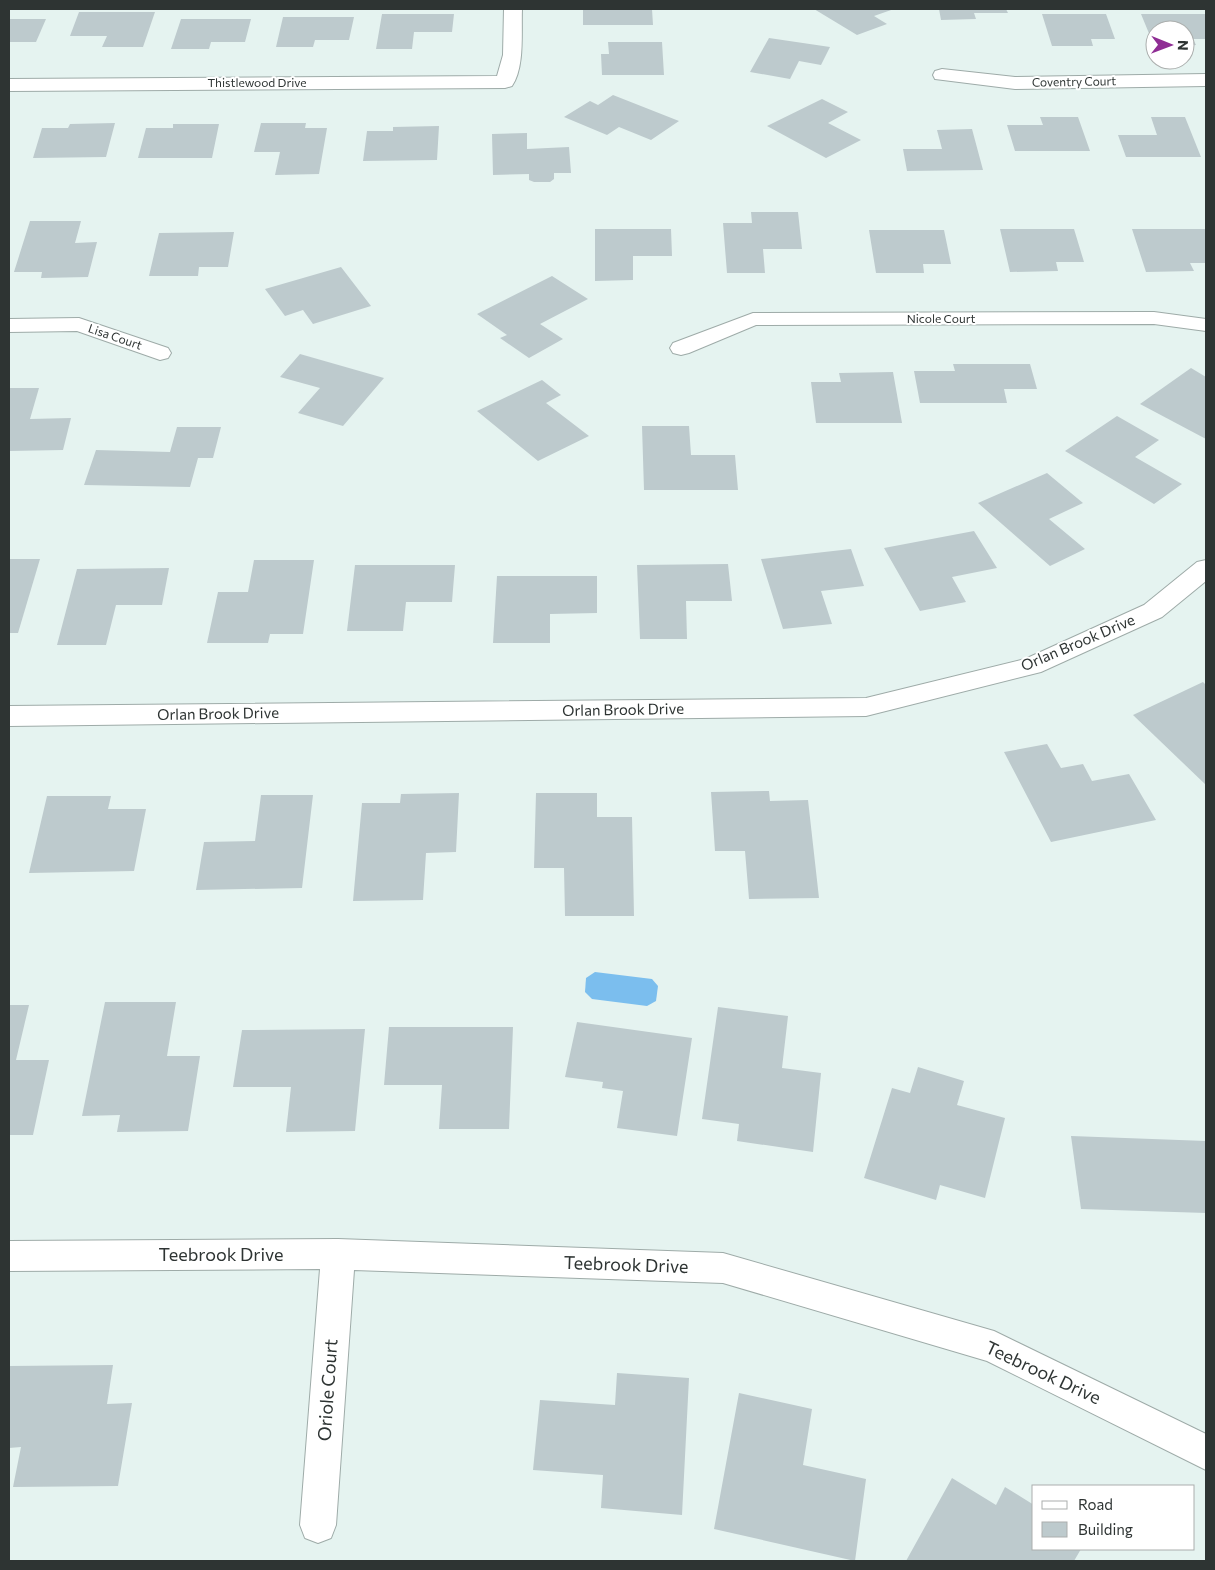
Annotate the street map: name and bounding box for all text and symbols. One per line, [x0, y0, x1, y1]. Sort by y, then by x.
north arrow [1145, 20, 1195, 70]
text: N [1175, 40, 1192, 51]
street label: Coventry Court [1032, 73, 1116, 89]
street label: Thistlewood Drive [207, 75, 307, 89]
street label: Nicole Court [907, 311, 975, 325]
street label: Lisa Court [87, 320, 144, 352]
street label: Orlan Brook Drive [1018, 610, 1137, 674]
street label: Orlan Brook Drive [562, 699, 684, 719]
street label: Orlan Brook Drive [157, 703, 279, 723]
street label: Teebrook Drive [159, 1243, 283, 1265]
street label: Teebrook Drive [563, 1251, 689, 1277]
street label: Teebrook Drive [982, 1336, 1105, 1408]
street label: Oriole Court [312, 1338, 342, 1442]
legend [1032, 1485, 1195, 1550]
text: Road [1078, 1495, 1113, 1513]
text: Building [1078, 1520, 1133, 1538]

